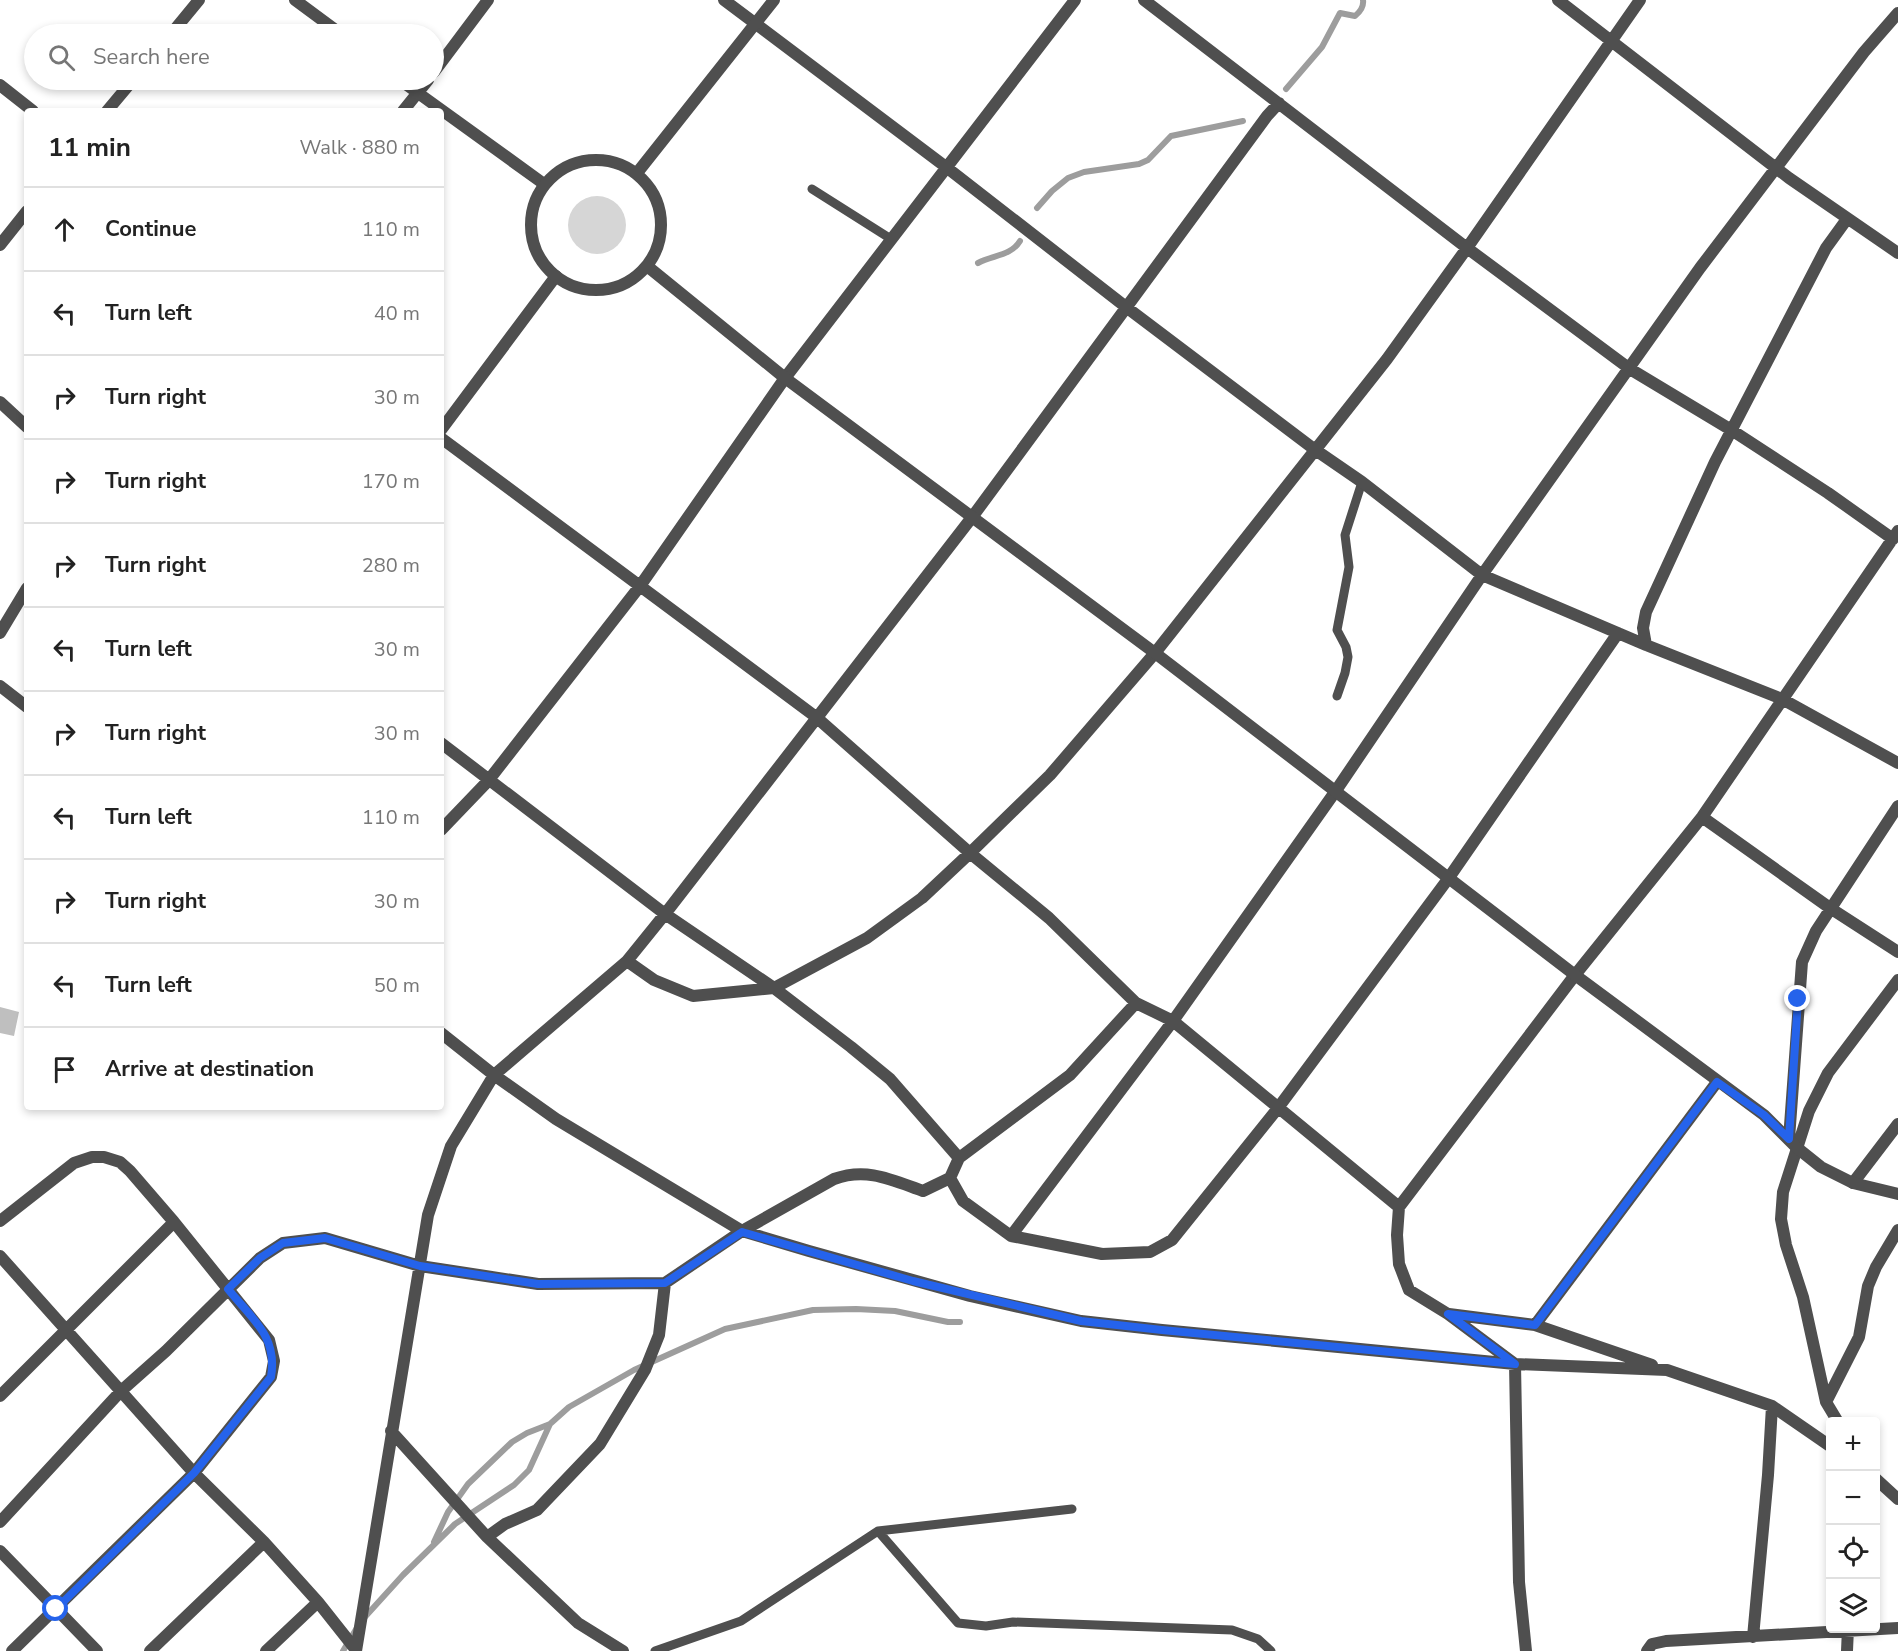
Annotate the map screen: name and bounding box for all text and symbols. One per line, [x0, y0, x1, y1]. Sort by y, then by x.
search box [24, 24, 444, 90]
icon: search [45, 41, 78, 74]
text: Search here [93, 42, 210, 72]
text: 11 min [48, 130, 131, 165]
text: Walk · 880 m [300, 134, 420, 161]
icon: ahead [48, 213, 81, 246]
text: Continue [105, 214, 196, 244]
text: 110 m [362, 216, 420, 243]
icon: left [48, 297, 81, 330]
text: Turn left [105, 298, 192, 328]
text: 40 m [374, 300, 420, 327]
icon: right [48, 381, 81, 414]
text: Turn right [105, 382, 206, 412]
text: 30 m [374, 384, 420, 411]
icon: right [48, 465, 81, 498]
text: Turn right [105, 466, 206, 496]
text: 170 m [362, 468, 420, 495]
icon: right [48, 549, 81, 582]
text: Turn right [105, 550, 206, 580]
text: 280 m [362, 552, 420, 579]
icon: left [48, 633, 81, 666]
text: Turn left [105, 634, 192, 664]
text: 30 m [374, 636, 420, 663]
icon: right [48, 717, 81, 750]
text: Turn right [105, 718, 206, 748]
text: 30 m [374, 720, 420, 747]
icon: left [48, 801, 81, 834]
text: Turn left [105, 802, 192, 832]
text: 110 m [362, 804, 420, 831]
icon: right [48, 885, 81, 918]
text: Turn right [105, 886, 206, 916]
text: 30 m [374, 888, 420, 915]
icon: left [48, 969, 81, 1002]
text: Turn left [105, 970, 192, 1000]
text: 50 m [374, 972, 420, 999]
route end [1784, 985, 1810, 1011]
icon: arrive [48, 1053, 81, 1086]
text: Arrive at destination [105, 1054, 314, 1084]
map controls [1826, 1417, 1880, 1633]
button: + [1826, 1417, 1880, 1471]
button: − [1826, 1471, 1880, 1525]
button: locate [1826, 1525, 1880, 1579]
button: layers [1826, 1579, 1880, 1633]
route start [42, 1595, 68, 1621]

